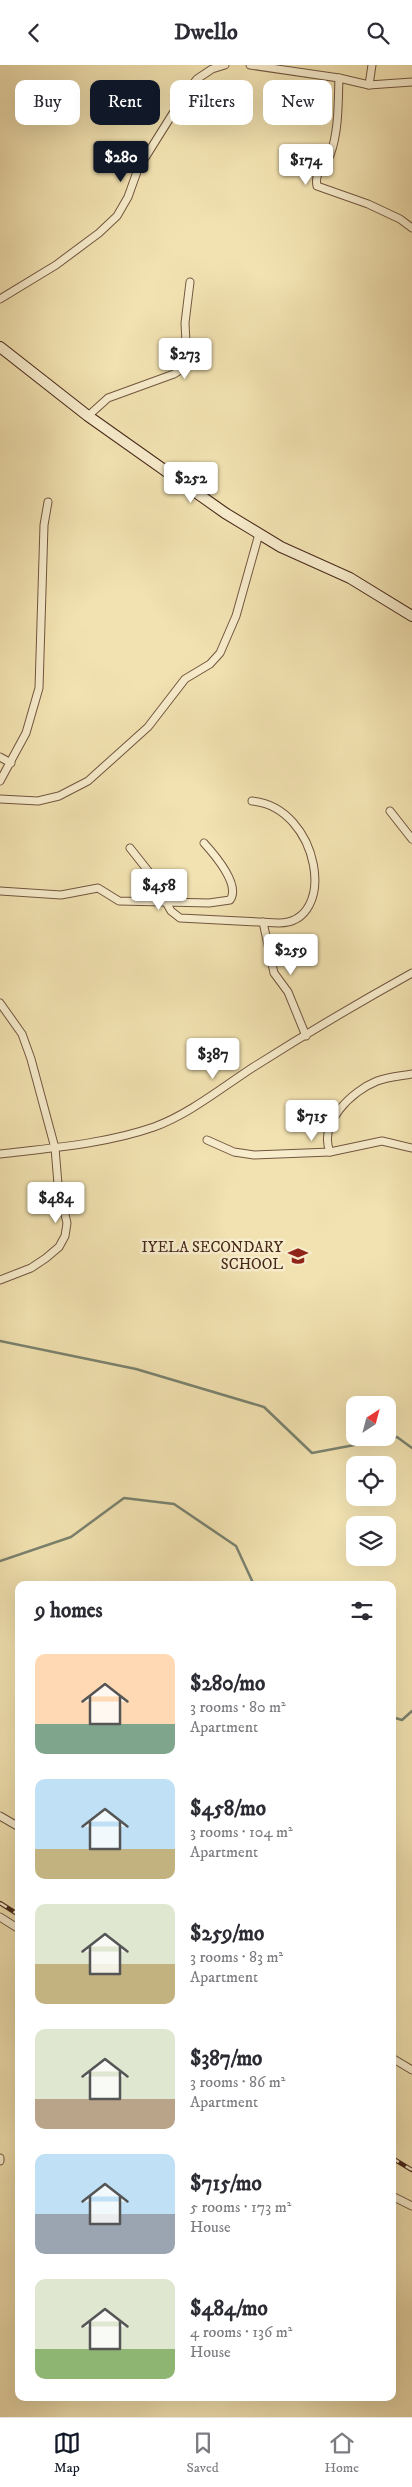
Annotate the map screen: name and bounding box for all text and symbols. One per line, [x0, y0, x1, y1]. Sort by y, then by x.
icon: back [20, 19, 48, 47]
text: Dwello [174, 19, 238, 46]
icon: search [364, 19, 392, 47]
chip: Buy [15, 80, 80, 125]
chip: Rent [90, 80, 160, 125]
chip: Filters [170, 80, 253, 125]
chip: New [263, 80, 332, 125]
pin: $280 [91, 141, 151, 183]
pin: $174 [276, 143, 336, 186]
text: $280 [104, 147, 138, 167]
text: $174 [290, 150, 322, 170]
pin: $273 [155, 337, 215, 380]
text: $273 [170, 344, 200, 364]
pin: $252 [161, 461, 221, 504]
text: $252 [175, 468, 207, 488]
pin: $458 [129, 869, 189, 911]
text: $458 [142, 875, 176, 895]
pin: $259 [261, 933, 321, 976]
text: $259 [275, 940, 307, 960]
pin: $387 [183, 1037, 243, 1080]
text: $387 [197, 1044, 229, 1064]
pin: $715 [282, 1099, 342, 1142]
text: $715 [297, 1106, 327, 1126]
pin: $484 [26, 1181, 86, 1224]
text: $484 [38, 1188, 74, 1208]
place label: IYELA SECONDARY SCHOOL [141, 1238, 284, 1274]
school or university icon: IYELA SECONDARY SCHOOL [287, 1245, 309, 1267]
north arrow [346, 1396, 396, 1446]
map controls [346, 1396, 396, 1566]
button: locate [346, 1456, 396, 1506]
button: layers [346, 1516, 396, 1566]
icon: filters [348, 1597, 376, 1625]
text: 9 homes [35, 1598, 103, 1624]
text: $280/mo [190, 1671, 265, 1697]
icon: home [75, 1674, 135, 1734]
text: 3 rooms · 80 m² [190, 1697, 286, 1717]
text: Apartment [190, 1717, 258, 1737]
text: $458/mo [190, 1796, 266, 1822]
icon: home [75, 1799, 135, 1859]
text: 3 rooms · 104 m² [190, 1822, 293, 1842]
text: Apartment [190, 1842, 258, 1862]
text: $259/mo [190, 1921, 264, 1947]
icon: home [75, 1924, 135, 1984]
text: 3 rooms · 83 m² [190, 1947, 283, 1967]
text: Apartment [190, 1967, 258, 1987]
text: $387/mo [190, 2046, 262, 2072]
icon: home [75, 2049, 135, 2109]
text: 3 rooms · 86 m² [190, 2072, 285, 2092]
text: Apartment [190, 2092, 258, 2112]
text: $715/mo [190, 2171, 262, 2197]
icon: home [75, 2174, 135, 2234]
text: 5 rooms · 173 m² [190, 2197, 291, 2217]
text: House [190, 2217, 231, 2237]
text: $484/mo [190, 2296, 268, 2322]
icon: home [75, 2299, 135, 2359]
text: 4 rooms · 136 m² [190, 2322, 293, 2342]
text: House [190, 2342, 231, 2362]
tab: Map [53, 2429, 81, 2477]
tab: Saved [187, 2429, 219, 2477]
tab: Home [324, 2429, 359, 2477]

